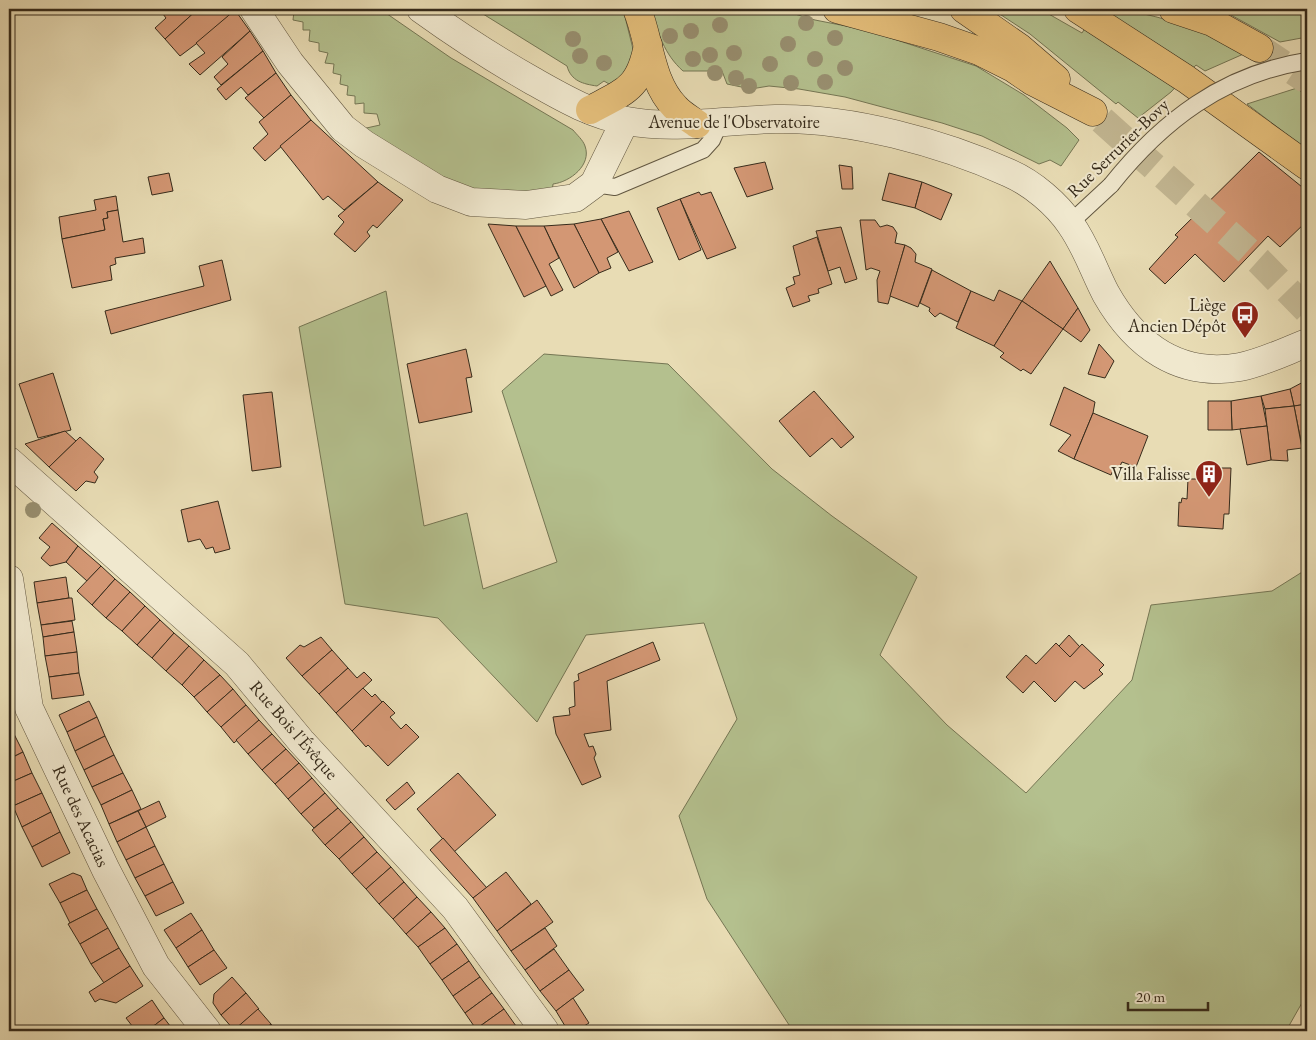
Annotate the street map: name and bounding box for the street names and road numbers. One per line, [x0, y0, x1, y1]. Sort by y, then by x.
street label: Rue Serrurier-Bovy [1062, 93, 1174, 202]
street label: Avenue de l'Observatoire [647, 110, 820, 133]
street label: Rue Bois l'Évêque [245, 675, 344, 784]
street label: Rue des Acacias [48, 761, 115, 871]

